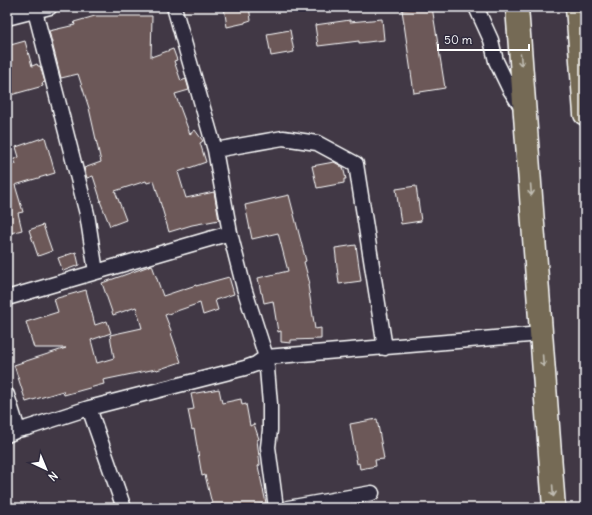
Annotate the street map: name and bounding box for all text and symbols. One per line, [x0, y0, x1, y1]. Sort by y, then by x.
scale bar [438, 26, 529, 52]
text: 50 m [444, 32, 473, 47]
one-way arrow [518, 53, 525, 66]
one-way arrow [527, 183, 534, 196]
one-way arrow [540, 354, 547, 367]
north arrow [26, 449, 66, 489]
text: N [45, 469, 61, 484]
one-way arrow [549, 484, 556, 497]

